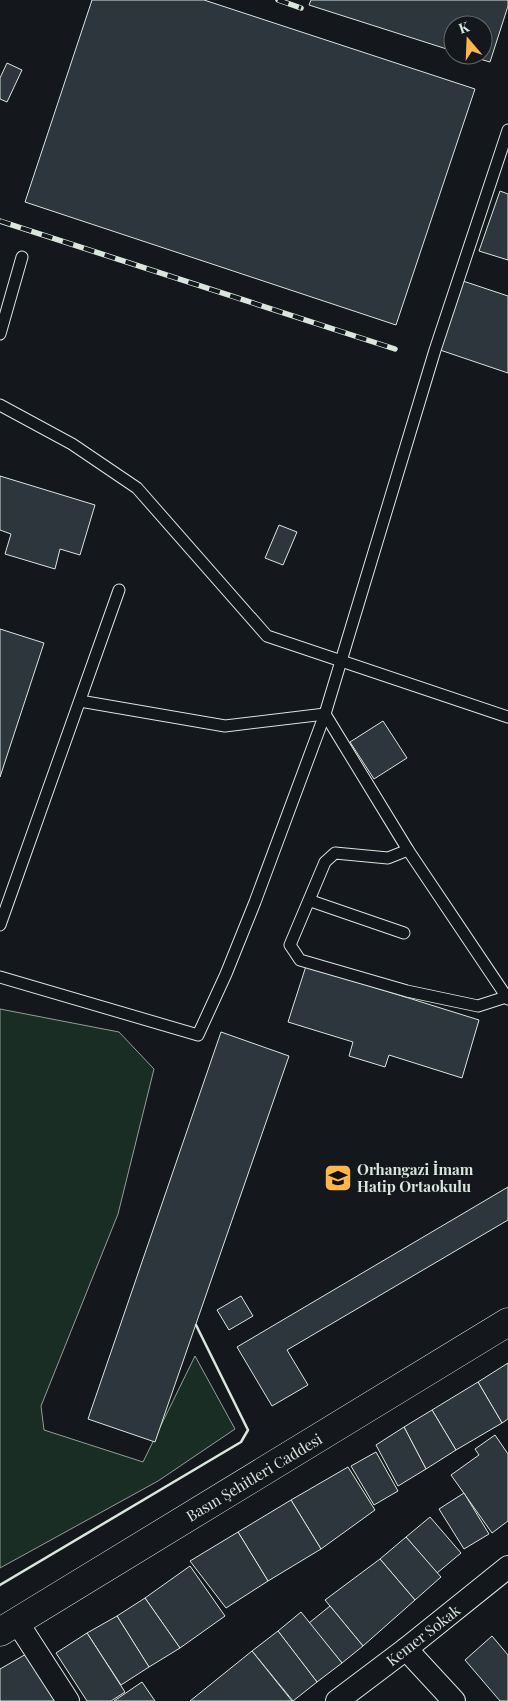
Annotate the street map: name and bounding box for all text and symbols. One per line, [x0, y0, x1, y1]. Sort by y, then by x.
north arrow [443, 15, 493, 65]
text: K [456, 16, 472, 38]
place label: Orhangazi İmam Hatip Ortaokulu [357, 1159, 474, 1196]
school or university icon: Orhangazi İmam Hatip Ortaokulu [323, 1163, 353, 1193]
street label: Basın Şehitleri Caddesi [182, 1428, 326, 1526]
street label: Kemer Sokak [382, 1599, 465, 1670]

